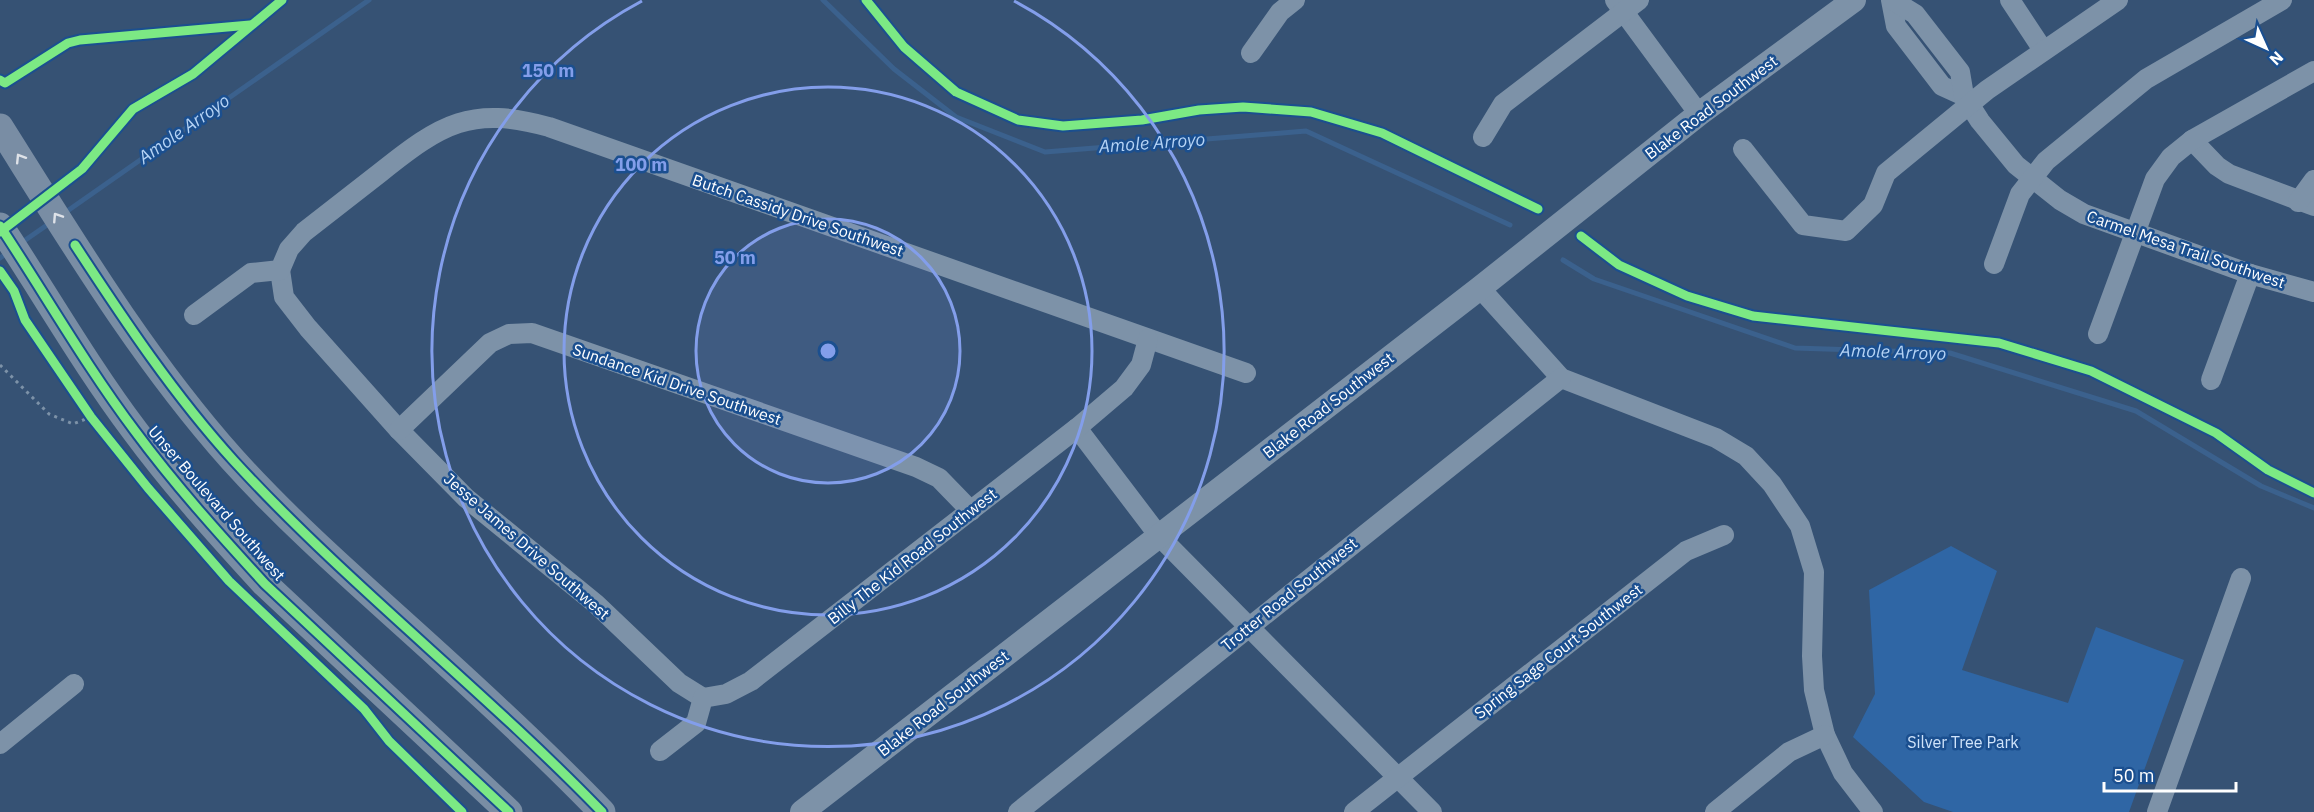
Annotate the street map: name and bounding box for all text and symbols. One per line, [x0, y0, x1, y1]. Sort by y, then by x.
north arrow [2236, 18, 2296, 78]
text: N [2265, 47, 2288, 70]
street label: Blake Road Southwest [1641, 51, 1781, 163]
text: 150 m [522, 59, 574, 82]
water label: Amole Arroyo [133, 89, 234, 169]
water label: Amole Arroyo [1097, 127, 1206, 158]
text: 100 m [615, 153, 667, 176]
one-way arrow [15, 154, 27, 164]
street label: Butch Cassidy Drive Southwest [690, 169, 906, 261]
street label: Carmel Mesa Trail Southwest [2084, 206, 2288, 292]
one-way arrow [54, 213, 65, 224]
text: 50 m [714, 246, 756, 269]
water label: Amole Arroyo [1838, 338, 1947, 365]
street label: Sundance Kid Drive Southwest [570, 339, 784, 429]
centre of rings [818, 341, 838, 361]
street label: Blake Road Southwest [1258, 348, 1398, 462]
street label: Unser Boulevard Southwest [144, 421, 290, 585]
street label: Jesse James Drive Southwest [440, 469, 614, 623]
street label: Billy The Kid Road Southwest [823, 484, 1001, 628]
street label: Trotter Road Southwest [1217, 533, 1361, 655]
street label: Spring Sage Court Southwest [1470, 579, 1646, 723]
street label: Blake Road Southwest [873, 646, 1013, 760]
park label: Silver Tree Park [1907, 732, 2019, 752]
scale bar [2104, 755, 2236, 793]
text: 50 m [2113, 764, 2155, 787]

